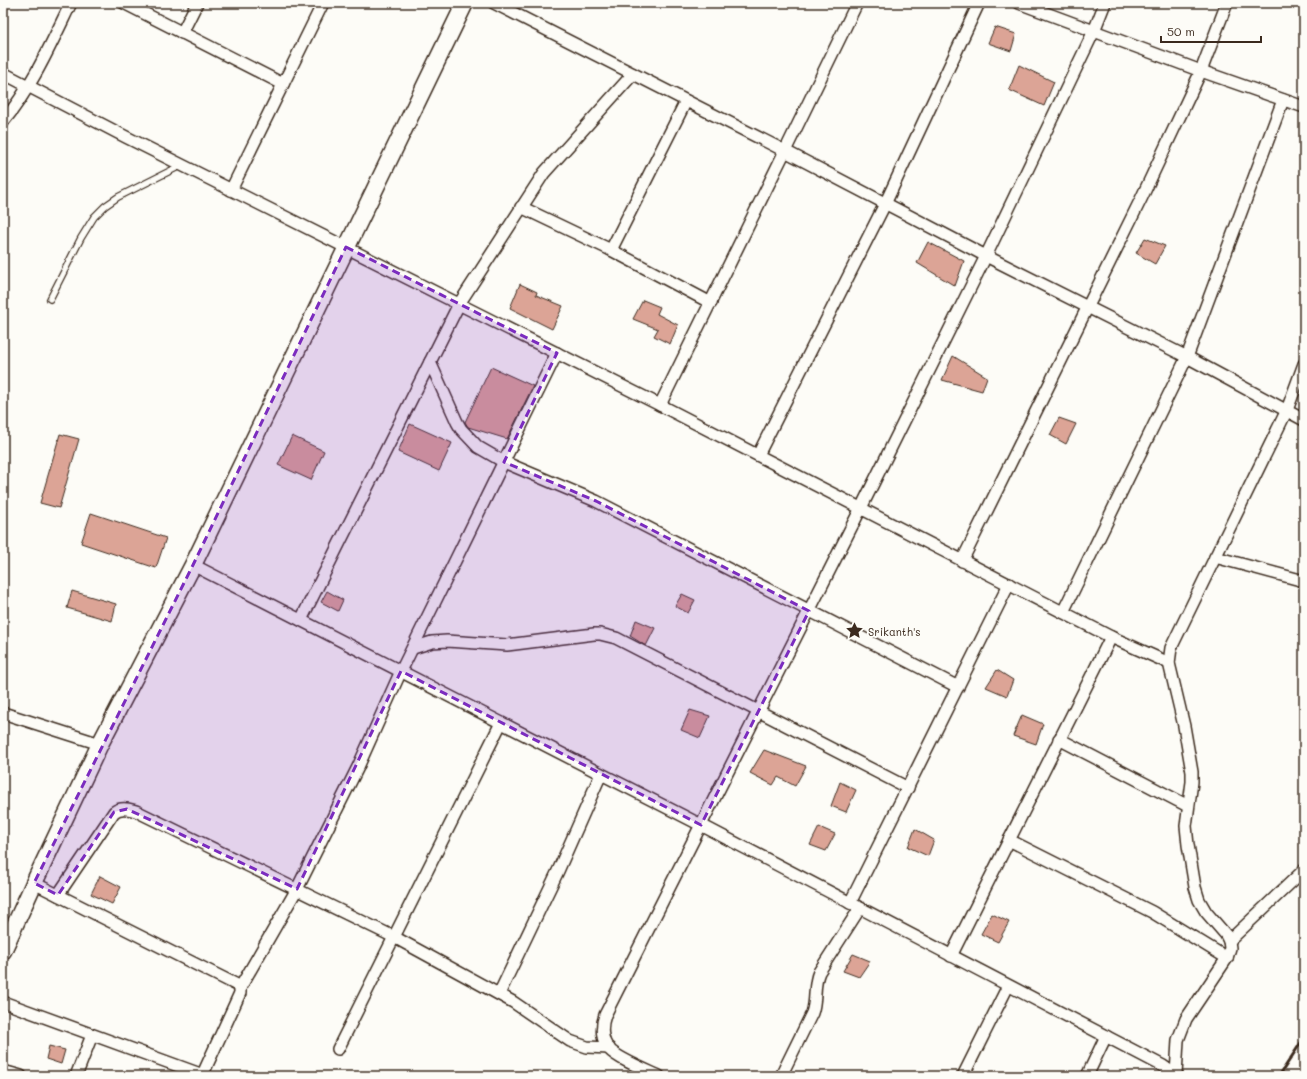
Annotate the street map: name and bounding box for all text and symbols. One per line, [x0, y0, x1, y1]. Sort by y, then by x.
scale bar [1161, 18, 1261, 44]
text: 50 m [1167, 23, 1195, 39]
place icon: Srikanth's [845, 621, 865, 641]
place label: Srikanth's [868, 624, 921, 639]

